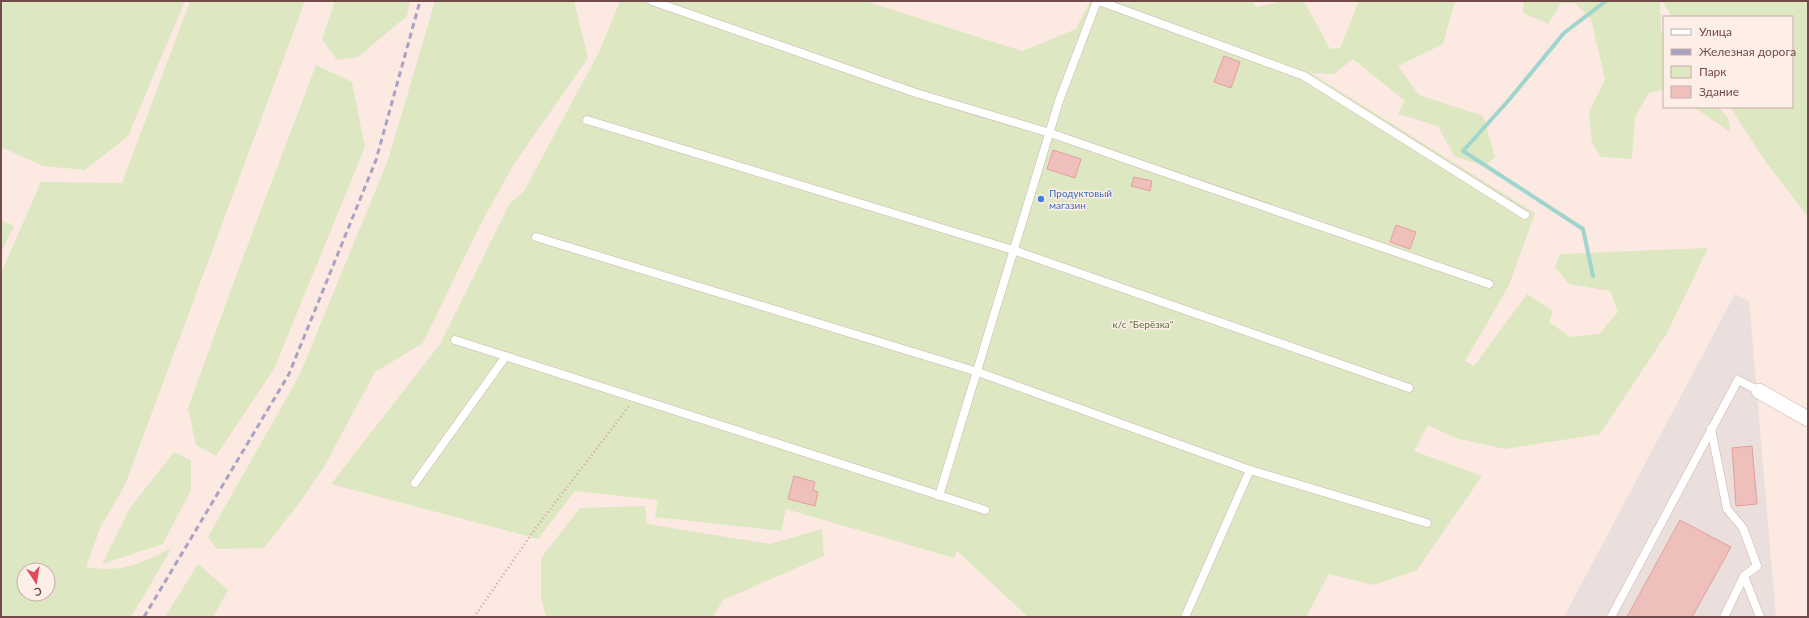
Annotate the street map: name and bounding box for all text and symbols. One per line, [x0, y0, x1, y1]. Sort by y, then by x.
legend [1663, 16, 1793, 108]
text: Улица [1699, 24, 1732, 39]
text: Железная дорога [1699, 44, 1796, 59]
text: Парк [1699, 64, 1727, 79]
text: Здание [1699, 84, 1739, 99]
place label: Продуктовый магазин [1049, 187, 1112, 211]
marker: Продуктовый магазин [1036, 194, 1046, 204]
park label: к/с "Берёзка" [1113, 318, 1174, 330]
north arrow [16, 562, 56, 602]
text: С [33, 585, 43, 600]

